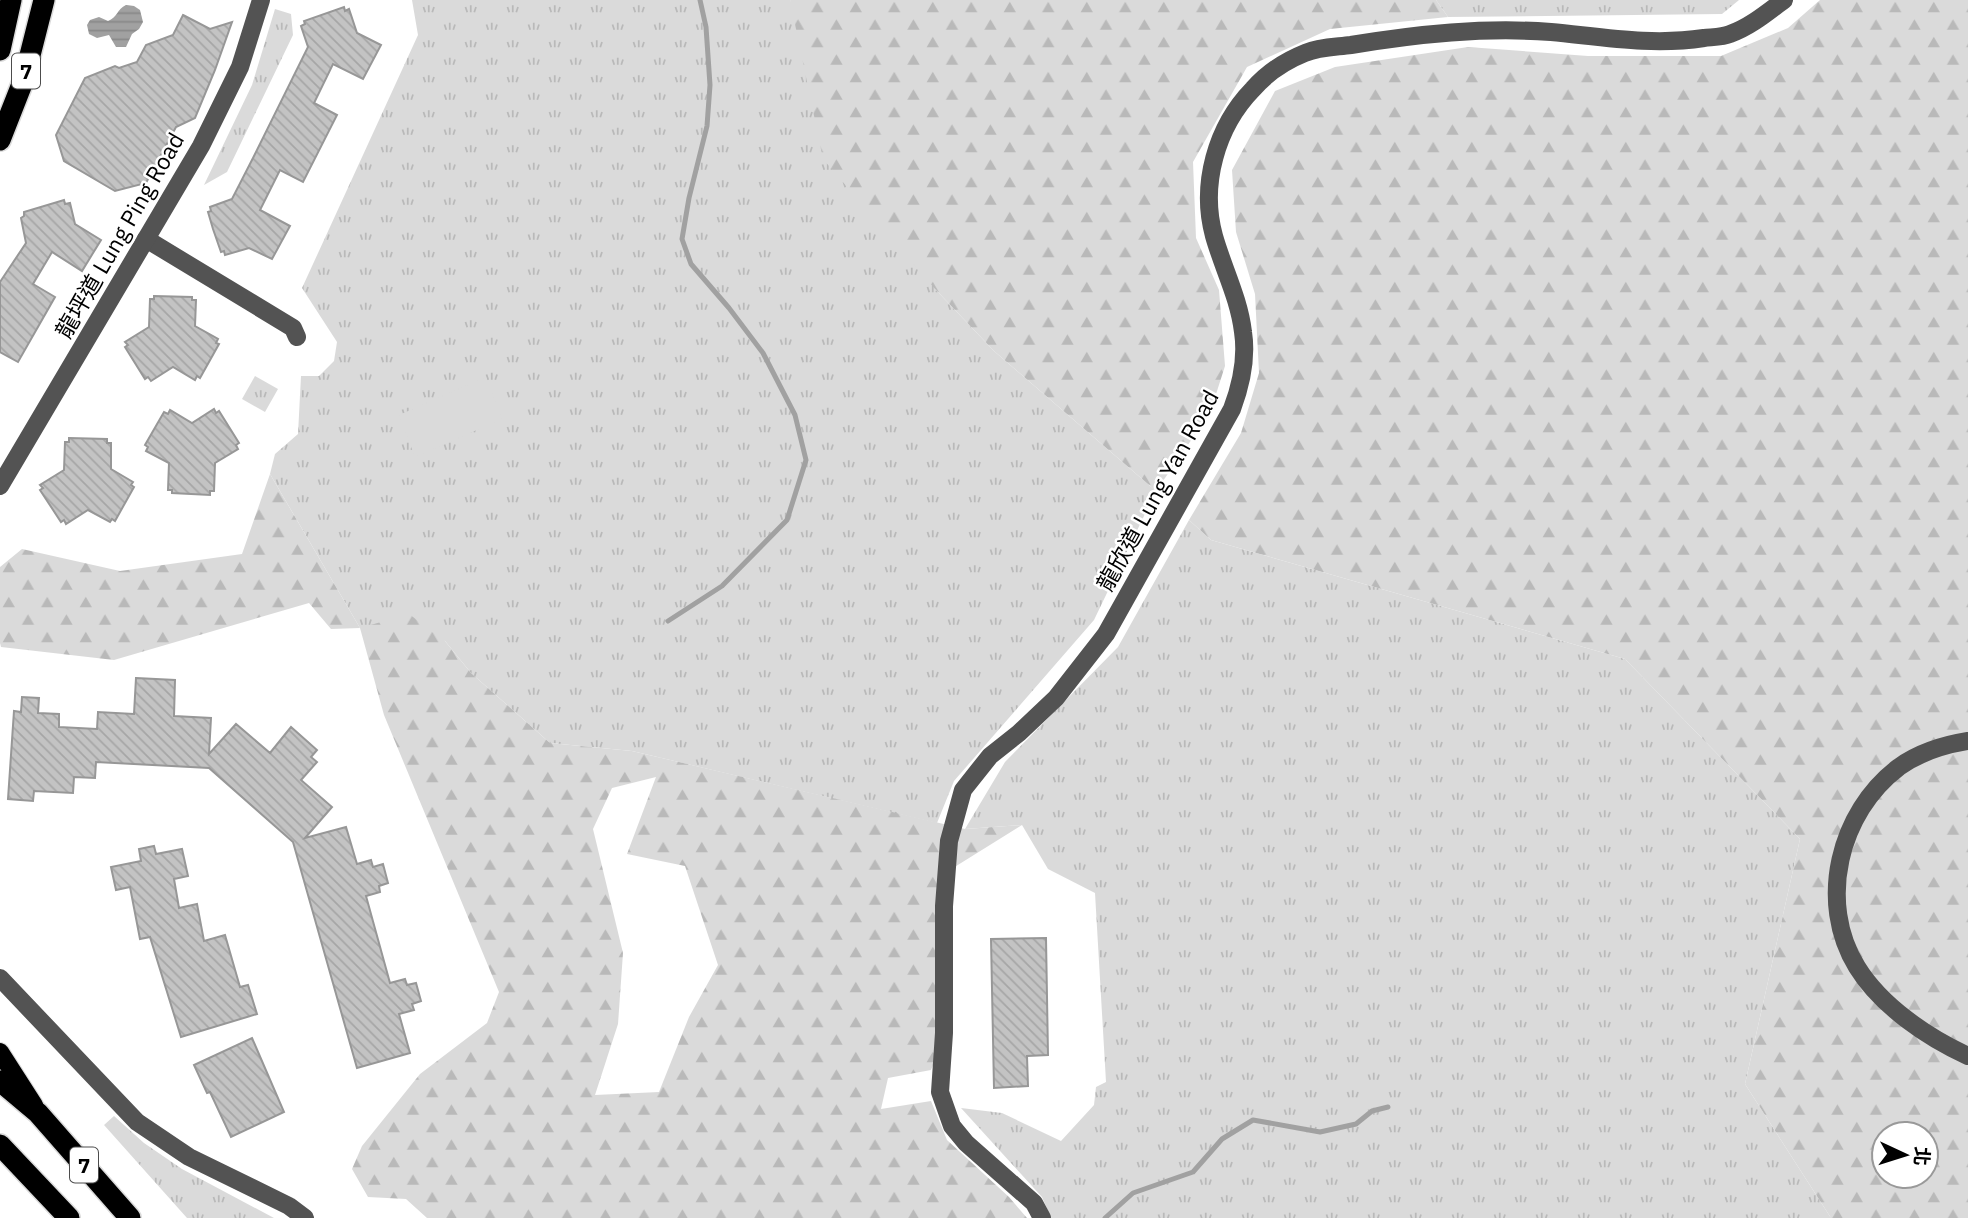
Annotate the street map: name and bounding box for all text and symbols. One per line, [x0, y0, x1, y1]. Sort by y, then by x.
road number: 7 [12, 54, 40, 88]
street label: 龍坪道 Lung Ping Road [48, 127, 190, 343]
street label: 龍欣道 Lung Yan Road [1089, 384, 1225, 596]
north arrow [1870, 1120, 1940, 1190]
text: 北 [1909, 1146, 1935, 1167]
road number: 7 [70, 1148, 98, 1182]

